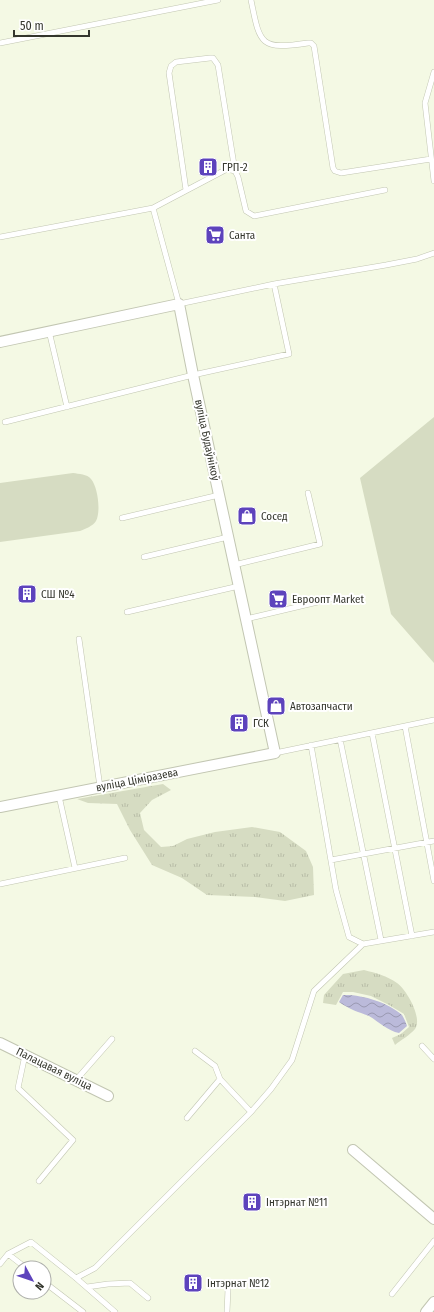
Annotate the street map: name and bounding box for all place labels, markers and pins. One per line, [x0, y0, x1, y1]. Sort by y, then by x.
building icon: ГРП-2 [197, 156, 219, 178]
place label: ГРП-2 [222, 161, 248, 174]
supermarket icon: Санта [204, 224, 226, 246]
place label: Санта [229, 229, 255, 242]
shop icon: Сосед [236, 505, 258, 527]
place label: Сосед [261, 510, 288, 523]
building icon: СШ №4 [16, 583, 38, 605]
place label: СШ №4 [41, 588, 75, 601]
supermarket icon: Евроопт Market [267, 588, 289, 610]
place label: Евроопт Market [292, 593, 364, 606]
shop icon: Автозапчасти [265, 695, 287, 717]
place label: Автозапчасти [290, 700, 353, 713]
building icon: ГСК [228, 712, 250, 734]
place label: ГСК [253, 717, 269, 730]
building icon: Інтэрнат №11 [241, 1191, 263, 1213]
place label: Інтэрнат №11 [266, 1196, 327, 1209]
building icon: Інтэрнат №12 [182, 1272, 204, 1294]
place label: Інтэрнат №12 [207, 1277, 269, 1290]

